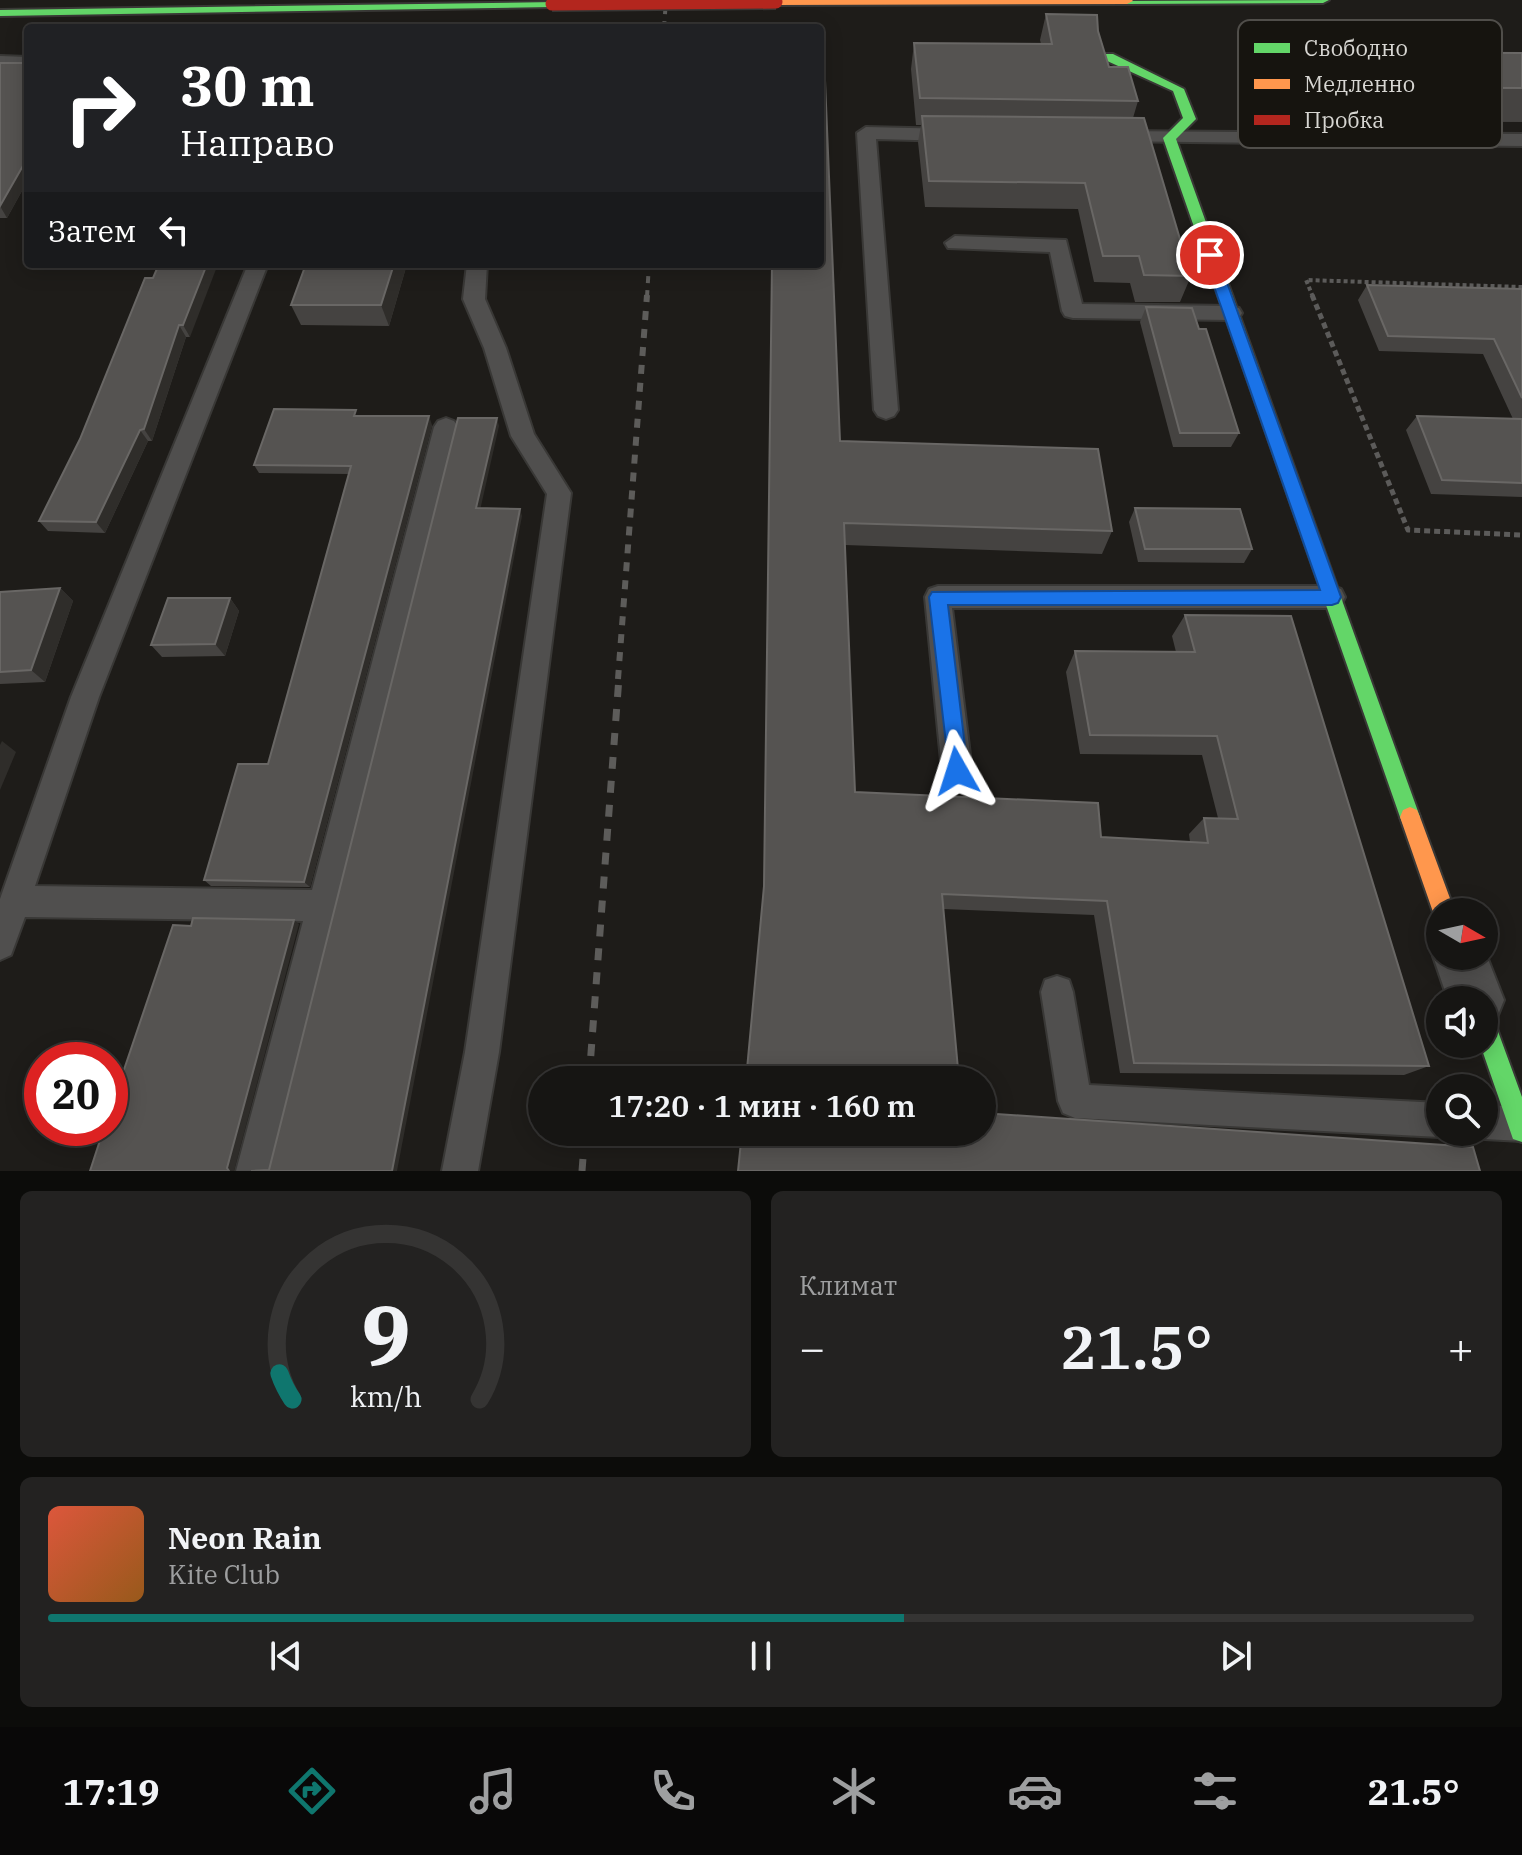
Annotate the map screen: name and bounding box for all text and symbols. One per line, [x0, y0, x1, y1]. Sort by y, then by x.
legend [1238, 20, 1502, 148]
text: Свободно [1304, 33, 1408, 62]
text: 30 m [180, 49, 315, 121]
icon: right [48, 56, 152, 160]
text: Медленно [1304, 69, 1415, 98]
text: Пробка [1304, 105, 1384, 134]
text: Направо [180, 119, 335, 166]
icon: left [152, 208, 196, 252]
text: Затем [48, 211, 136, 250]
pin [1176, 221, 1244, 289]
icon: arrive [1188, 233, 1232, 277]
position arrow [915, 729, 999, 813]
north arrow [1426, 898, 1498, 970]
map controls [1426, 898, 1498, 1146]
button: sound [1426, 986, 1498, 1058]
speed limit sign: 20 [24, 1042, 128, 1146]
button: search [1426, 1074, 1498, 1146]
text: 17:20 · 1 мин · 160 m [608, 1086, 916, 1125]
text: Климат [799, 1268, 897, 1302]
text: 9 [361, 1281, 410, 1389]
text: 21.5° [1060, 1307, 1213, 1386]
text: − [799, 1319, 825, 1376]
text: + [1448, 1319, 1474, 1376]
text: km/h [349, 1378, 422, 1415]
text: Neon Rain [168, 1518, 322, 1557]
text: Kite Club [168, 1557, 280, 1591]
icon: previous [264, 1634, 308, 1678]
icon: pause [739, 1634, 783, 1678]
icon: next [1214, 1634, 1258, 1678]
icon: directions [284, 1763, 340, 1819]
icon: music [465, 1763, 521, 1819]
icon: phone [645, 1763, 701, 1819]
icon: climate [826, 1763, 882, 1819]
icon: car [1007, 1763, 1063, 1819]
icon: filters [1187, 1763, 1243, 1819]
text: 17:19 [62, 1768, 160, 1815]
text: 21.5° [1368, 1768, 1460, 1815]

